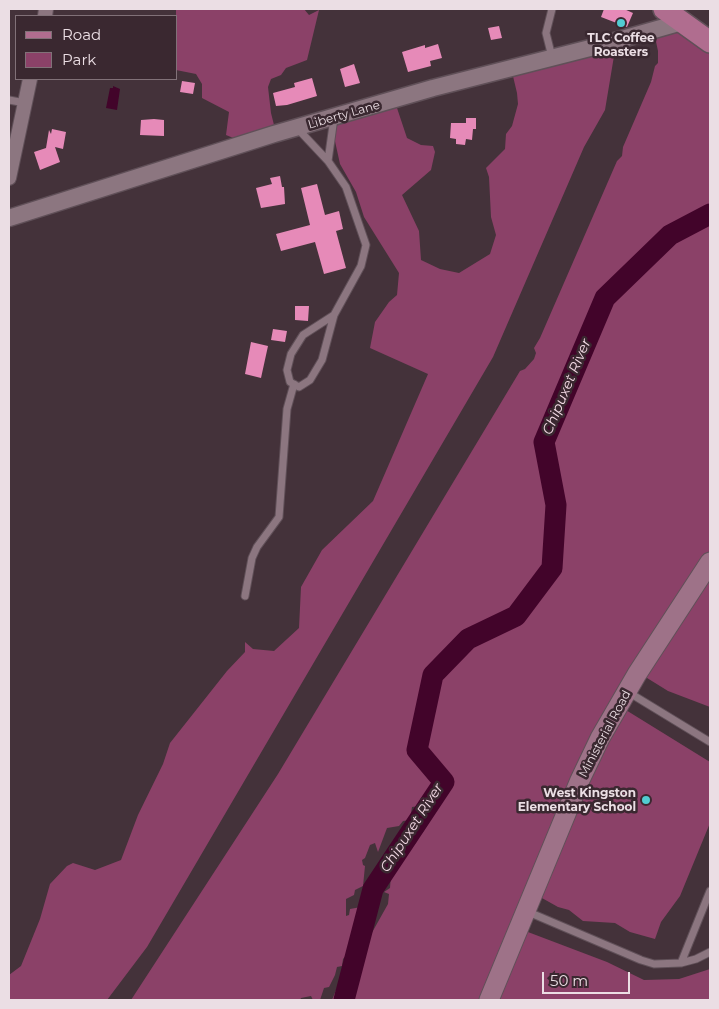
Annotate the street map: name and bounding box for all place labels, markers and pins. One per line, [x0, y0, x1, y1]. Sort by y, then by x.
marker: TLC Coffee Roasters [615, 17, 627, 29]
place label: TLC Coffee Roasters [587, 31, 655, 59]
place label: West Kingston Elementary School [518, 786, 636, 814]
marker: West Kingston Elementary School [640, 794, 652, 806]

